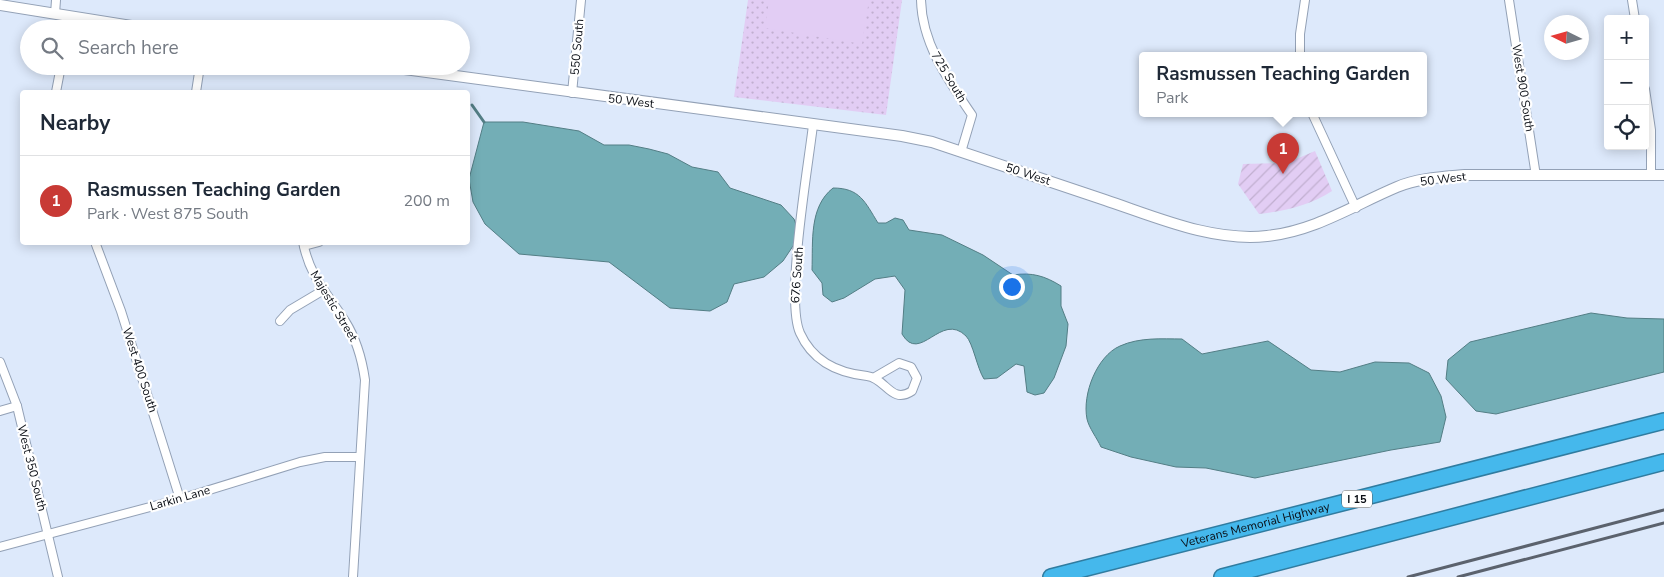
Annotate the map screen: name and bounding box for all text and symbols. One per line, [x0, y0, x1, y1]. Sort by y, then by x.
north arrow [1544, 15, 1589, 60]
map controls [1604, 15, 1649, 150]
button: + [1604, 15, 1649, 60]
street label: 550 South [567, 18, 587, 76]
search box [20, 20, 470, 75]
icon: search [38, 34, 66, 62]
text: Search here [78, 35, 179, 61]
street label: West 900 South [1508, 43, 1538, 133]
street label: 725 South [928, 49, 970, 105]
popup [1139, 52, 1427, 117]
button: − [1604, 60, 1649, 105]
text: Rasmussen Teaching Garden [1156, 61, 1410, 87]
text: Park [1156, 87, 1188, 109]
street label: 50 West [607, 90, 656, 112]
button: locate [1604, 105, 1649, 150]
text: Nearby [40, 109, 110, 137]
pin: 1 [1267, 133, 1299, 174]
street label: 50 West [1004, 159, 1053, 189]
street label: 50 West [1419, 168, 1468, 190]
text: Rasmussen Teaching Garden [87, 177, 341, 203]
text: 1 [51, 190, 61, 212]
text: 200 m [403, 190, 450, 212]
text: Park · West 875 South [87, 203, 249, 225]
street label: 676 South [787, 246, 807, 304]
street label: Majestic Street [307, 268, 362, 345]
your location [999, 274, 1025, 300]
street label: West 400 South [119, 326, 161, 414]
street label: West 350 South [14, 423, 50, 513]
street label: Larkin Lane [148, 482, 212, 514]
road number: I 15 [1342, 490, 1372, 508]
street label: Veterans Memorial Highway [1179, 498, 1332, 552]

